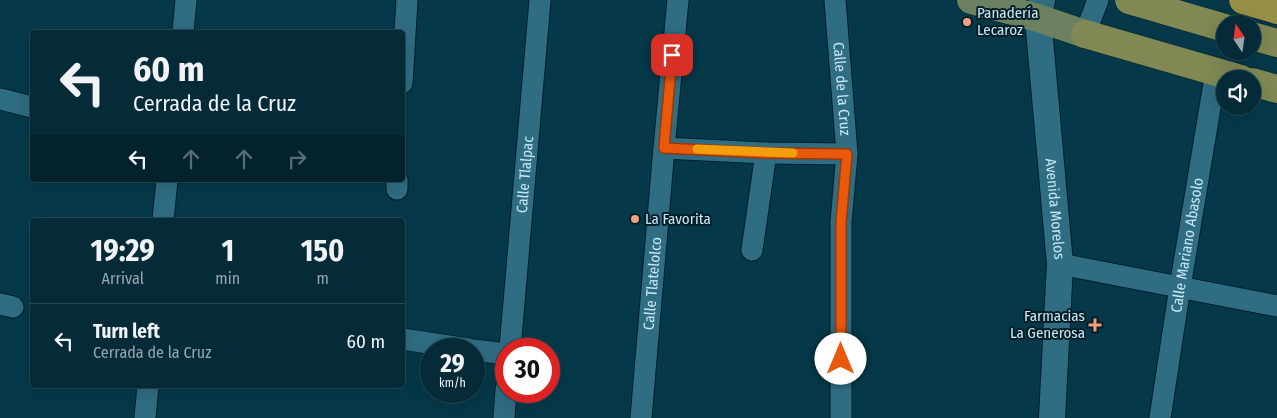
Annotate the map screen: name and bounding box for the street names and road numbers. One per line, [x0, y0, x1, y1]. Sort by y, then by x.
street label: Calle de la Cruz [829, 41, 855, 136]
street label: Calle Tlalpac [513, 135, 537, 214]
street label: Avenida Morelos [1042, 157, 1069, 260]
street label: Calle Mariano Abasolo [1167, 176, 1207, 314]
street label: Calle Tlatelolco [640, 236, 665, 331]

